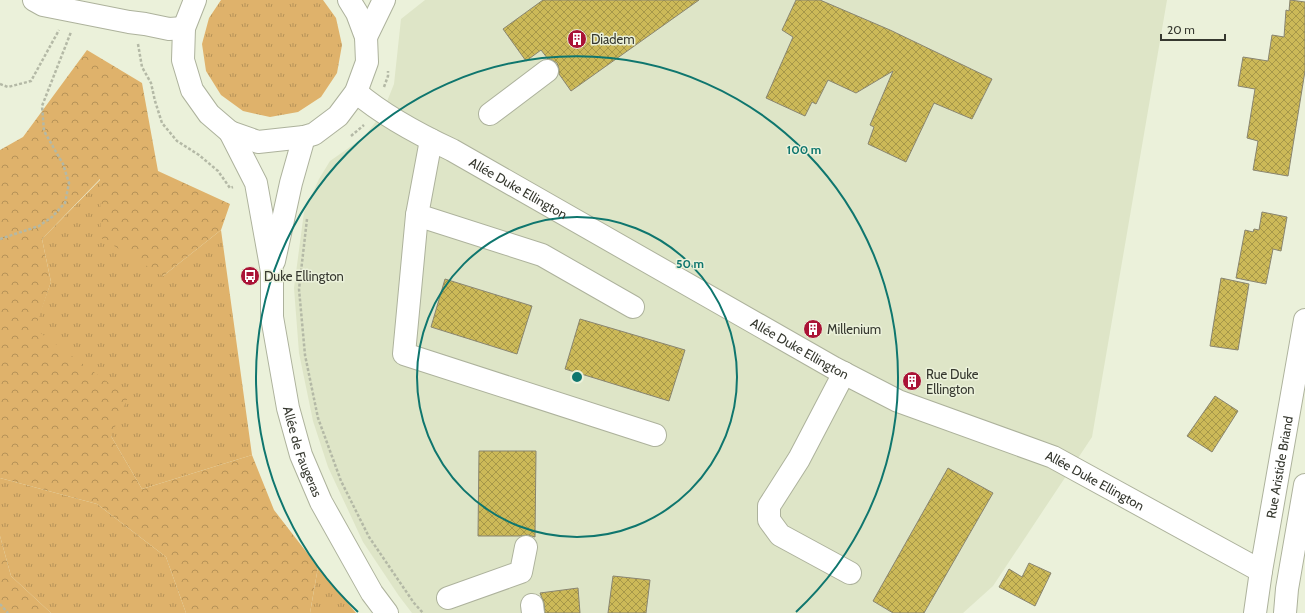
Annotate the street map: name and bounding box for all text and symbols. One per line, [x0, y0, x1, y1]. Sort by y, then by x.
scale bar [1161, 16, 1225, 42]
text: 20 m [1167, 22, 1195, 37]
building icon: Diadem [566, 28, 588, 50]
place label: Diadem [591, 31, 635, 47]
text: 100 m [787, 142, 821, 157]
street label: Allée Duke Ellington [467, 154, 570, 222]
text: 50 m [676, 256, 704, 271]
bus stop icon: Duke Ellington [239, 265, 261, 287]
place label: Duke Ellington [264, 268, 344, 284]
street label: Allée Duke Ellington [748, 314, 852, 382]
building icon: Millenium [802, 318, 824, 340]
place label: Millenium [827, 321, 881, 337]
place label: Rue Duke Ellington [926, 366, 979, 397]
centre of rings [570, 370, 584, 384]
building icon: Rue Duke Ellington [901, 370, 923, 392]
street label: Allée de Faugeras [280, 404, 326, 500]
street label: Rue Aristide Briand [1262, 415, 1296, 519]
street label: Allée Duke Ellington [1043, 447, 1147, 514]

